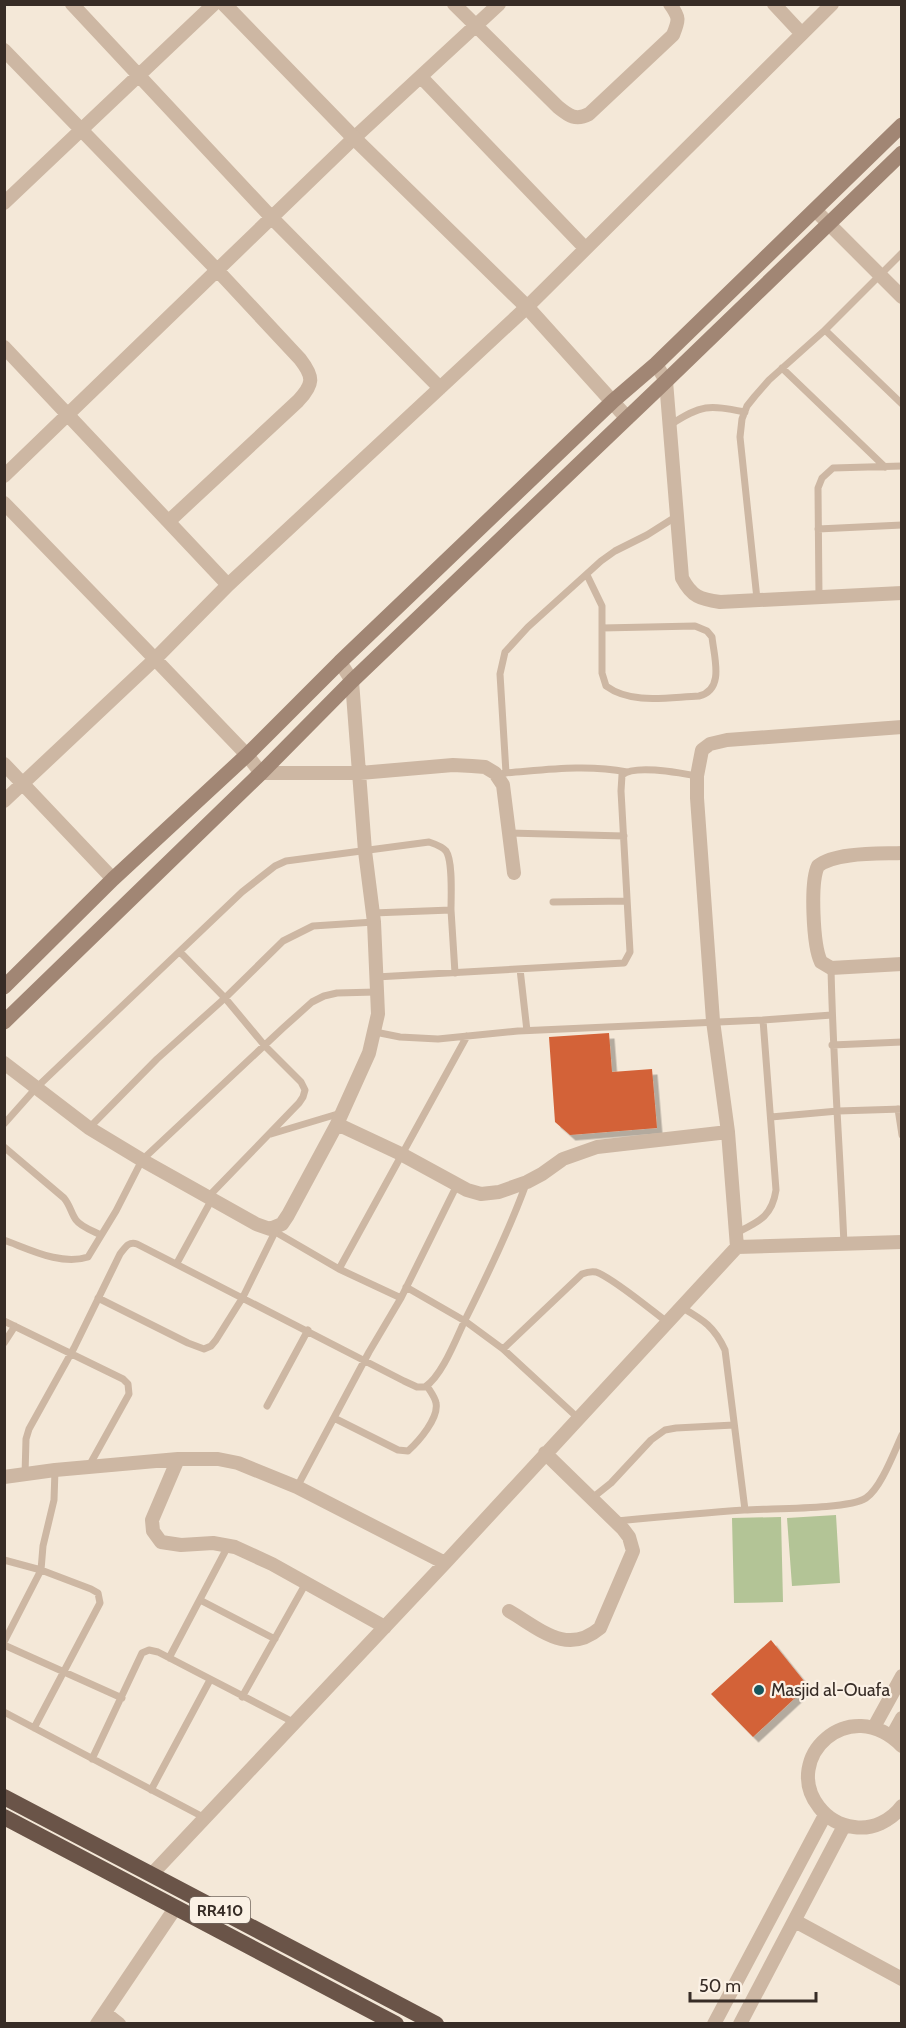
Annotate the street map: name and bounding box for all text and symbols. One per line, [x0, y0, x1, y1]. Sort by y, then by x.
place label: Masjid al-Ouafa [771, 1679, 890, 1701]
marker: Masjid al-Ouafa [752, 1683, 766, 1697]
road number: RR410 [190, 1897, 250, 1923]
scale bar [690, 1965, 816, 2003]
text: 50 m [699, 1975, 741, 1997]

